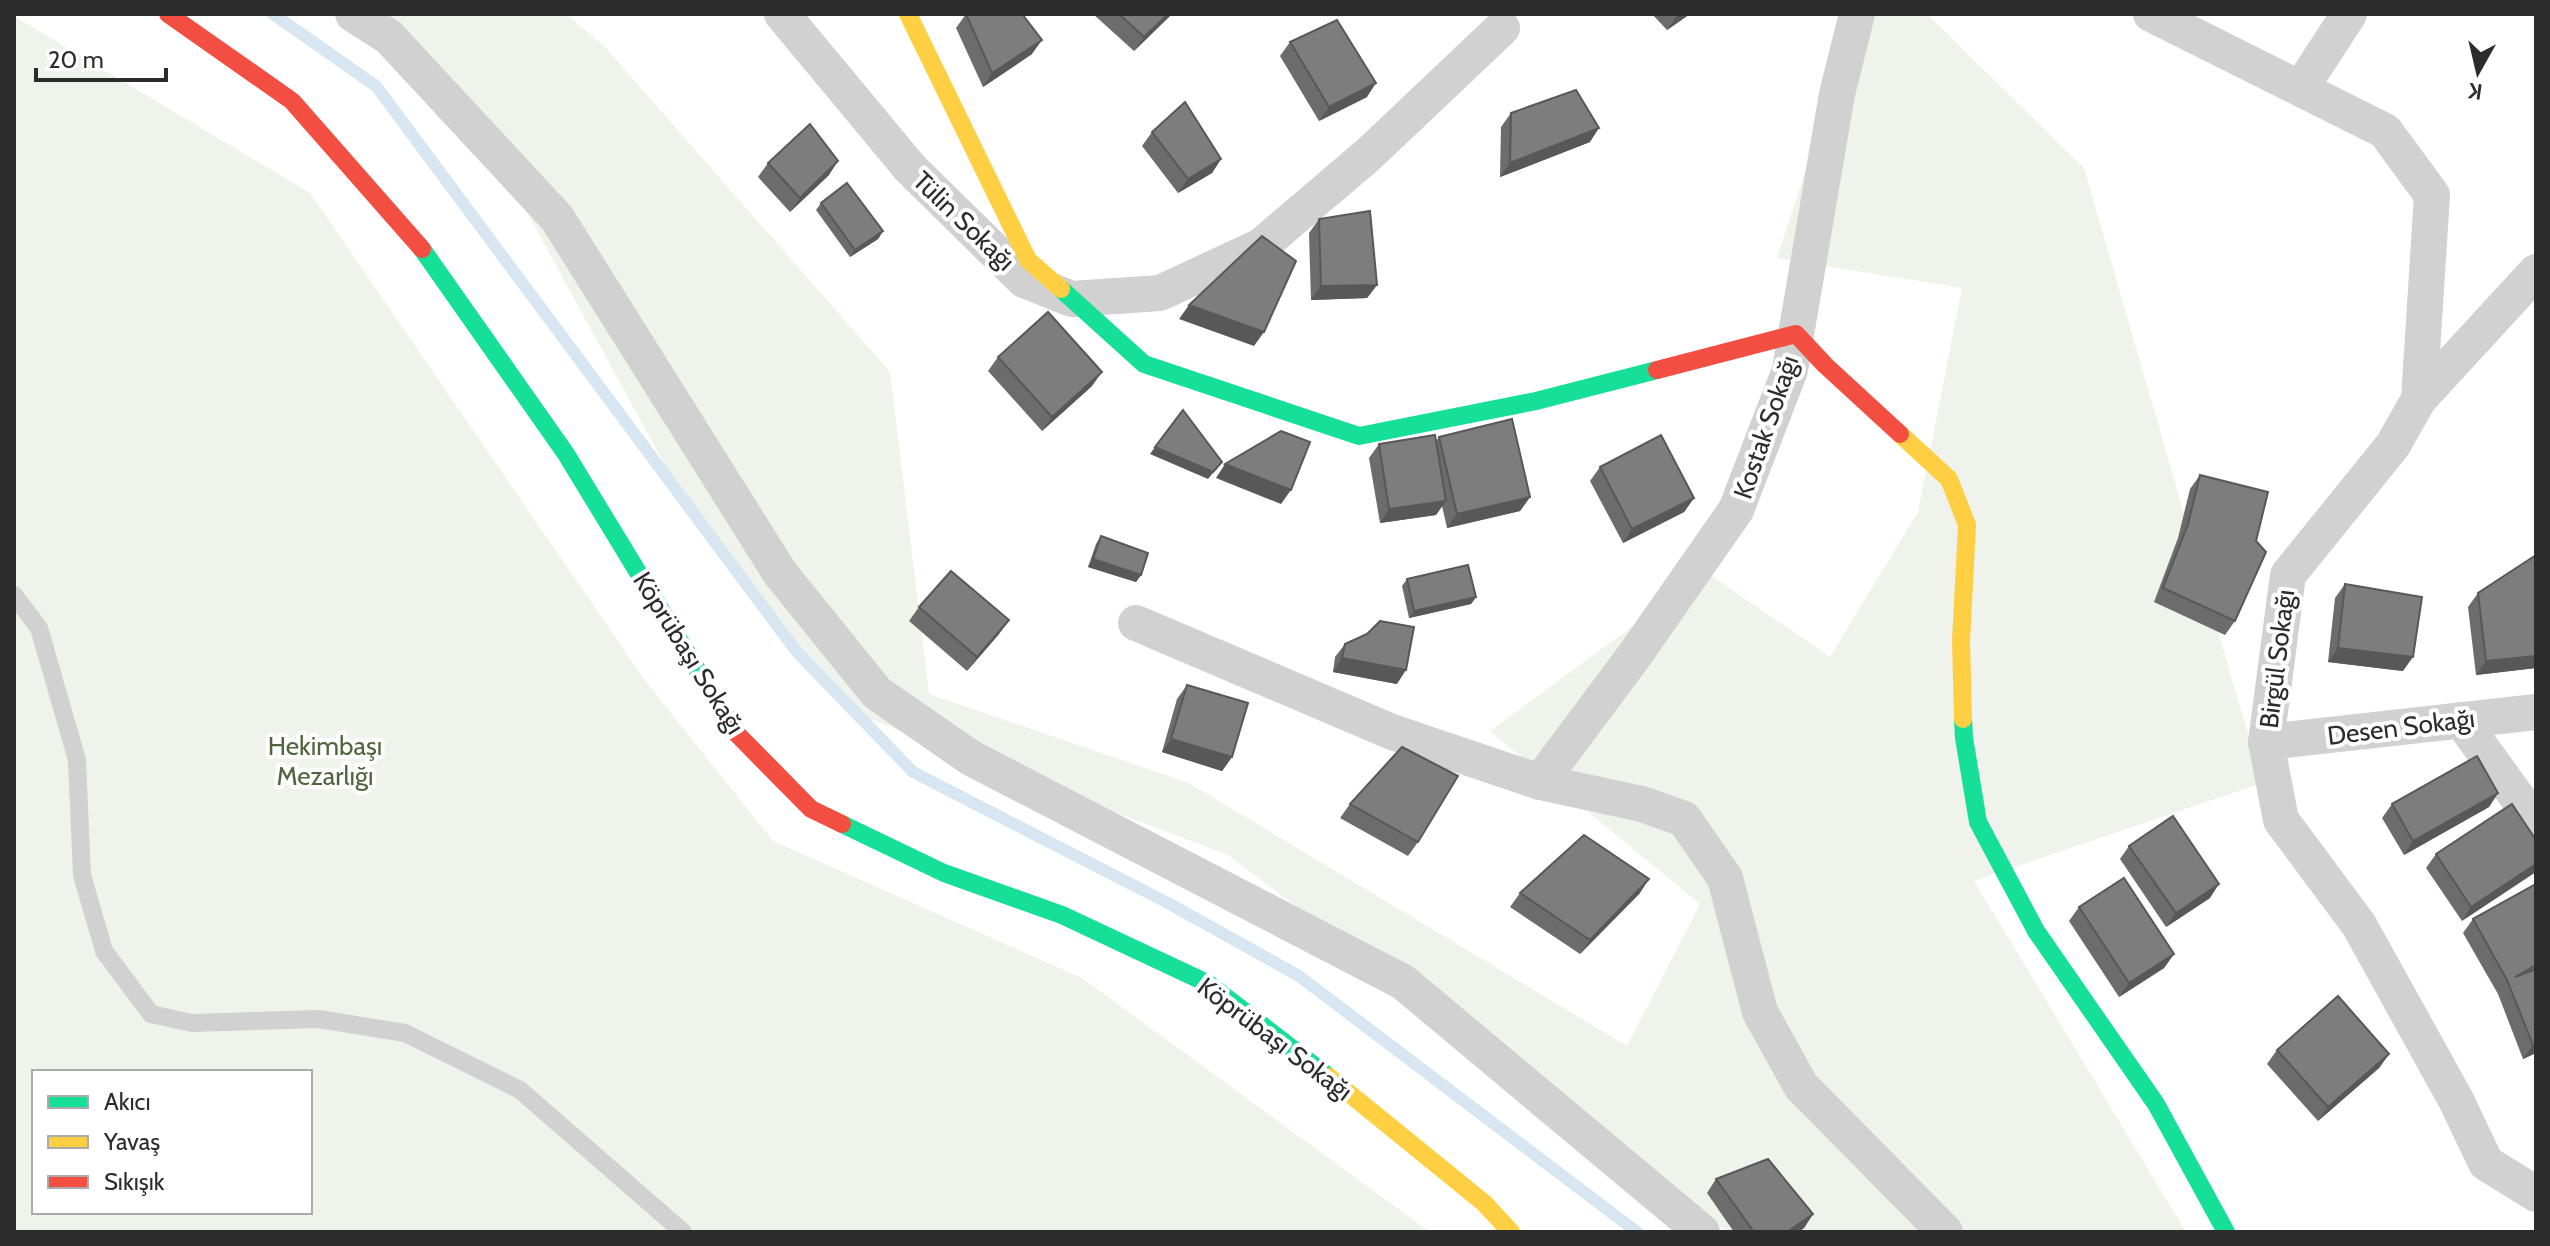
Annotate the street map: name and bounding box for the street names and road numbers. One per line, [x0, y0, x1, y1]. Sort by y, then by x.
street label: Tülin Sokağı [906, 165, 1022, 277]
street label: Kostak Sokağı [1727, 351, 1805, 503]
street label: Köprübaşı Sokağı [626, 566, 752, 740]
street label: Birgül Sokağı [2253, 588, 2301, 730]
street label: Desen Sokağı [2325, 702, 2477, 752]
street label: Köprübaşı Sokağı [1191, 970, 1359, 1108]

